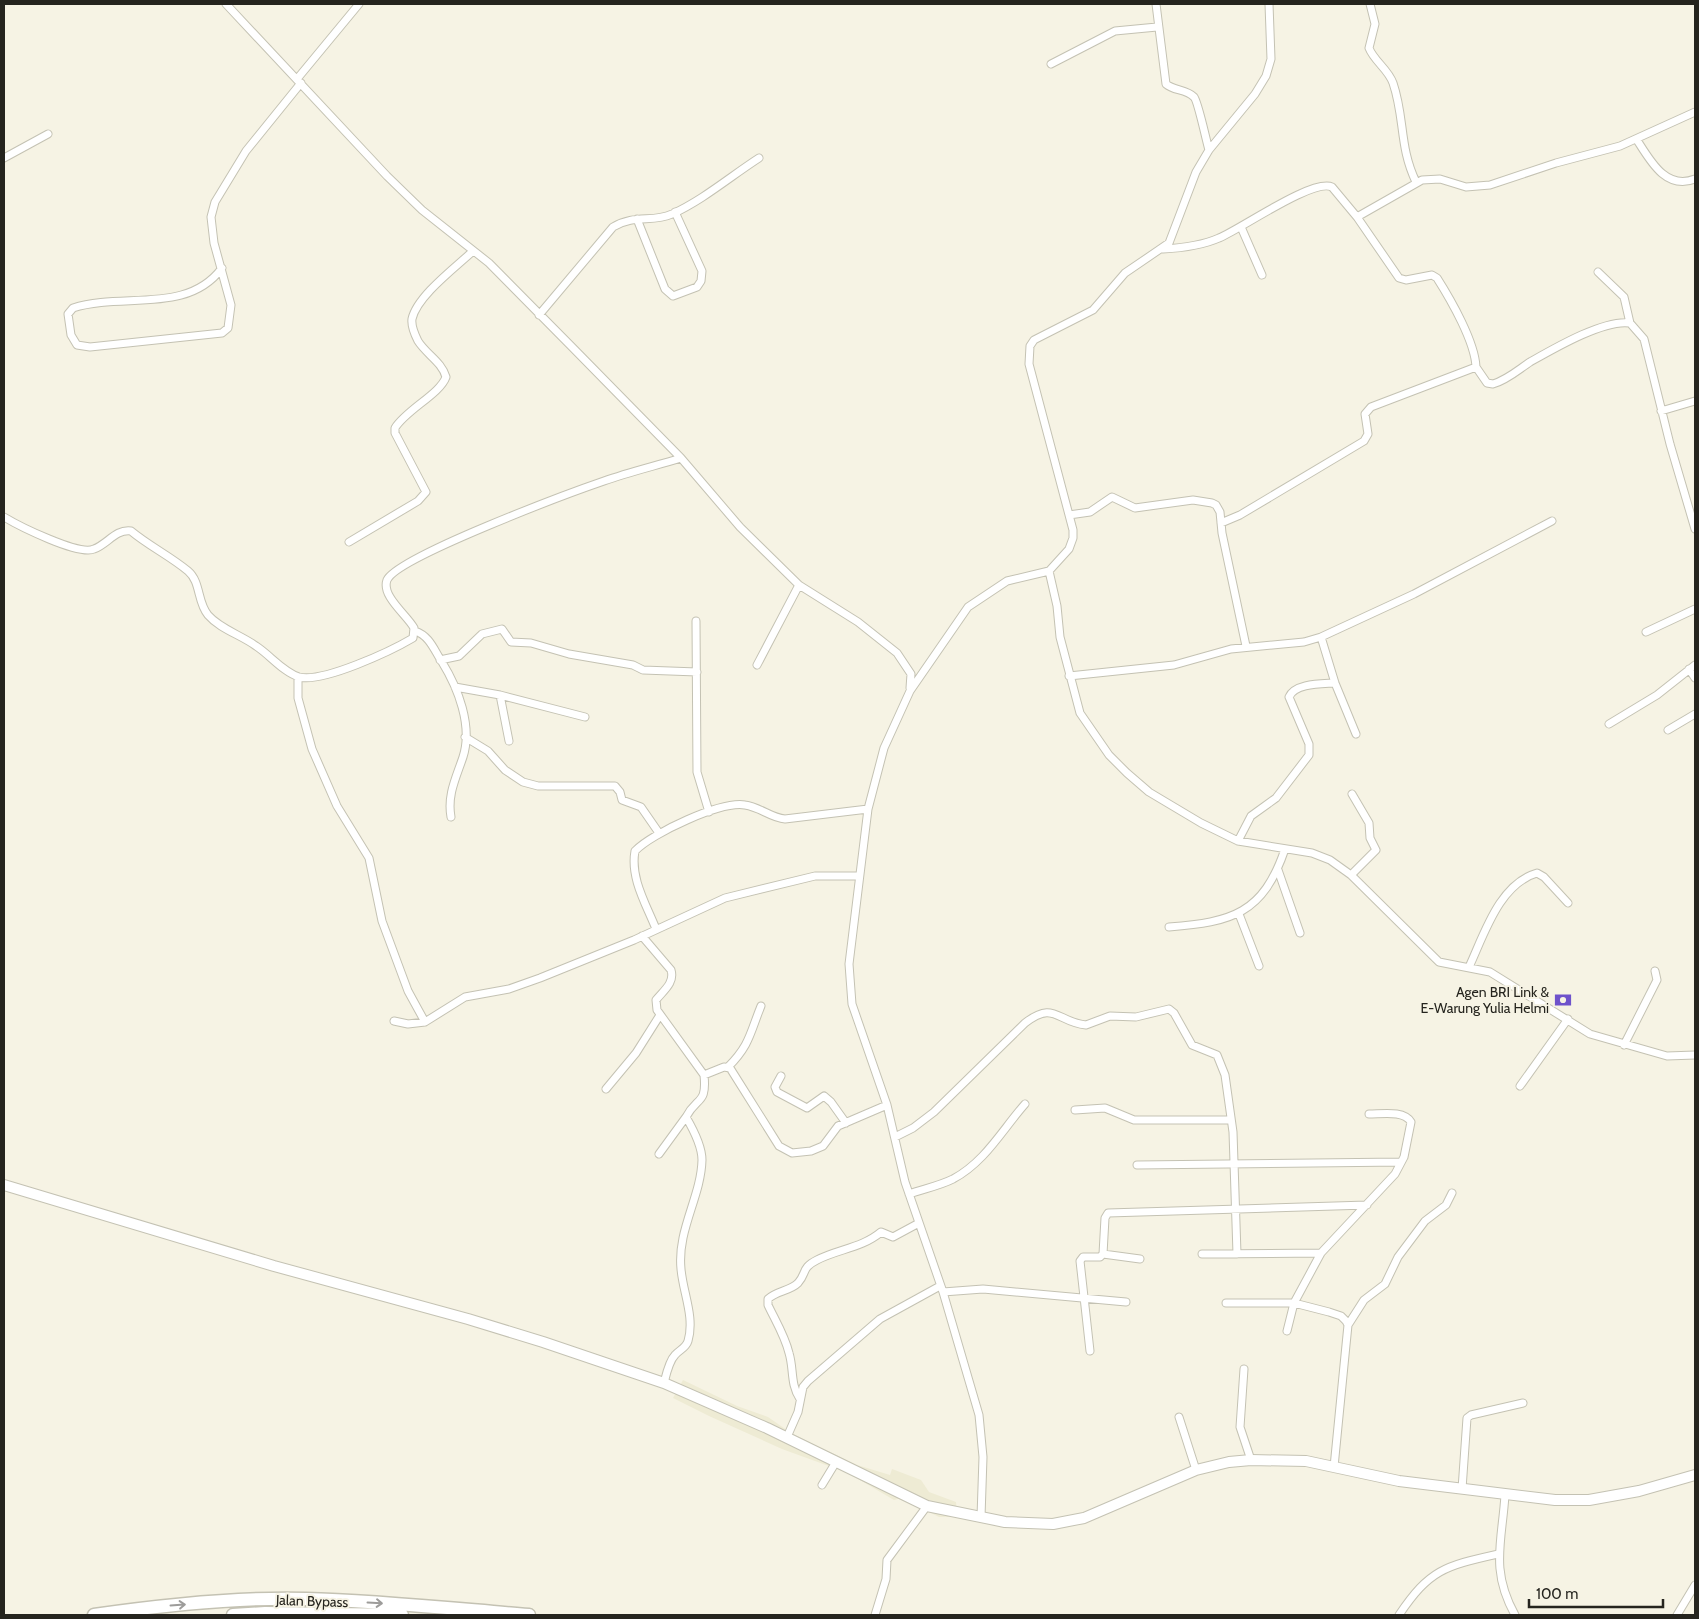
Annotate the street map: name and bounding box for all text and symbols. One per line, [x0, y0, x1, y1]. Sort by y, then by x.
place label: Agen BRI Link & E-Warung Yulia Helmi [1421, 983, 1549, 1017]
bank icon: Agen BRI Link & E-Warung Yulia Helmi [1553, 990, 1573, 1010]
scale bar [1529, 1576, 1663, 1608]
text: 100 m [1536, 1585, 1578, 1603]
street label: Jalan Bypass [274, 1591, 349, 1611]
one-way arrow [366, 1599, 382, 1608]
one-way arrow [169, 1601, 185, 1610]

